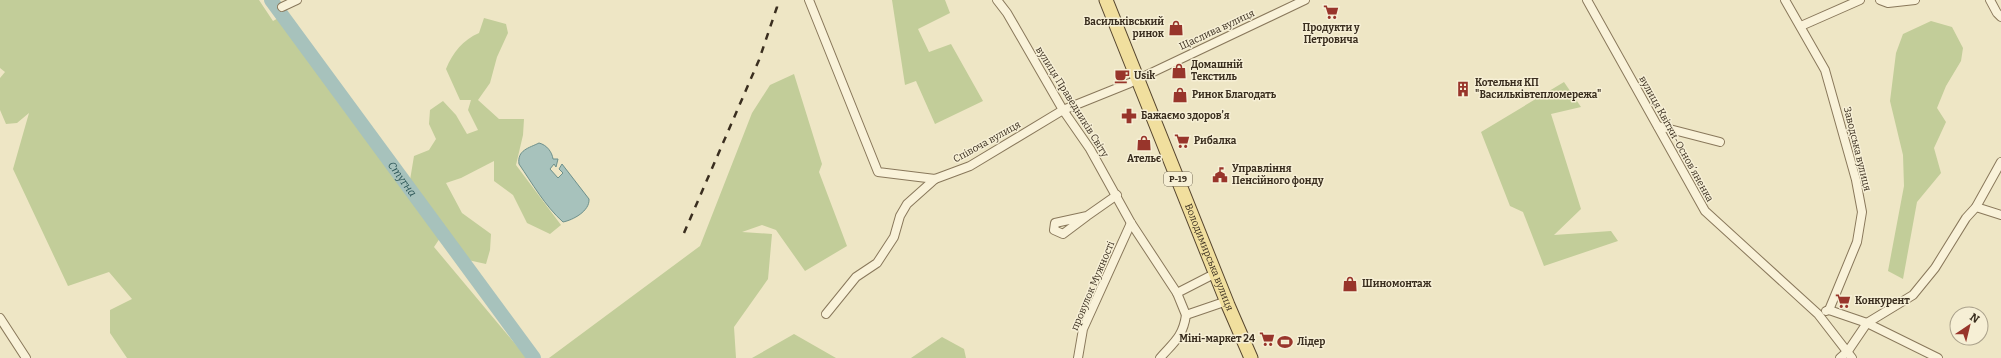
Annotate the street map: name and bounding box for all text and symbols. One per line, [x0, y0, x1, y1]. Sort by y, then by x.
supermarket icon: Продукти у Петровича [1322, 3, 1340, 21]
street label: Щаслива вулиця [1177, 7, 1257, 53]
place label: Васильківський ринок [1084, 16, 1165, 40]
shop icon: Васильківський ринок [1167, 19, 1185, 37]
place label: Продукти у Петровича [1302, 22, 1360, 46]
street label: вулиця Праведників Світу [1033, 44, 1111, 160]
place label: Домашній Текстиль [1191, 59, 1243, 83]
shop icon: Домашній Текстиль [1170, 62, 1188, 80]
cafe icon: Usik [1113, 67, 1131, 85]
place label: Usik [1134, 70, 1155, 82]
street label: вулиця Квітки-Основʼяненка [1636, 74, 1716, 205]
place label: Котельня КП "Васильківтепломережа" [1475, 77, 1601, 101]
building icon: Котельня КП "Васильківтепломережа" [1454, 80, 1472, 98]
shop icon: Ринок Благодать [1171, 86, 1189, 104]
place label: Ринок Благодать [1192, 89, 1277, 101]
street label: Заводська вулиця [1841, 106, 1873, 193]
pharmacy icon: Бажаємо здоровʼя [1120, 107, 1138, 125]
place label: Бажаємо здоровʼя [1141, 110, 1230, 122]
street label: Співоча вулиця [951, 118, 1023, 165]
supermarket icon: Рибалка [1173, 132, 1191, 150]
shop icon: Ательє [1135, 134, 1153, 152]
place label: Рибалка [1194, 135, 1237, 147]
place label: Ательє [1127, 153, 1161, 165]
water label: Стугна [385, 159, 420, 199]
place label: Управління Пенсійного фонду [1232, 163, 1324, 187]
public building icon: Управління Пенсійного фонду [1211, 166, 1229, 184]
road number: Р-19 [1164, 172, 1192, 186]
street label: Володимирська вулиця [1182, 202, 1236, 313]
street label: провулок Мужності [1069, 240, 1117, 332]
shop icon: Шиномонтаж [1341, 275, 1359, 293]
place label: Шиномонтаж [1362, 278, 1432, 290]
supermarket icon: Конкурент [1834, 292, 1852, 310]
place label: Конкурент [1855, 295, 1910, 307]
north arrow [1949, 306, 1989, 346]
text: N [1967, 310, 1982, 326]
supermarket icon: Міні-маркет 24 [1258, 330, 1276, 348]
place label: Міні-маркет 24 [1179, 333, 1255, 345]
sports icon: Лідер [1276, 333, 1294, 351]
place label: Лідер [1297, 336, 1325, 348]

